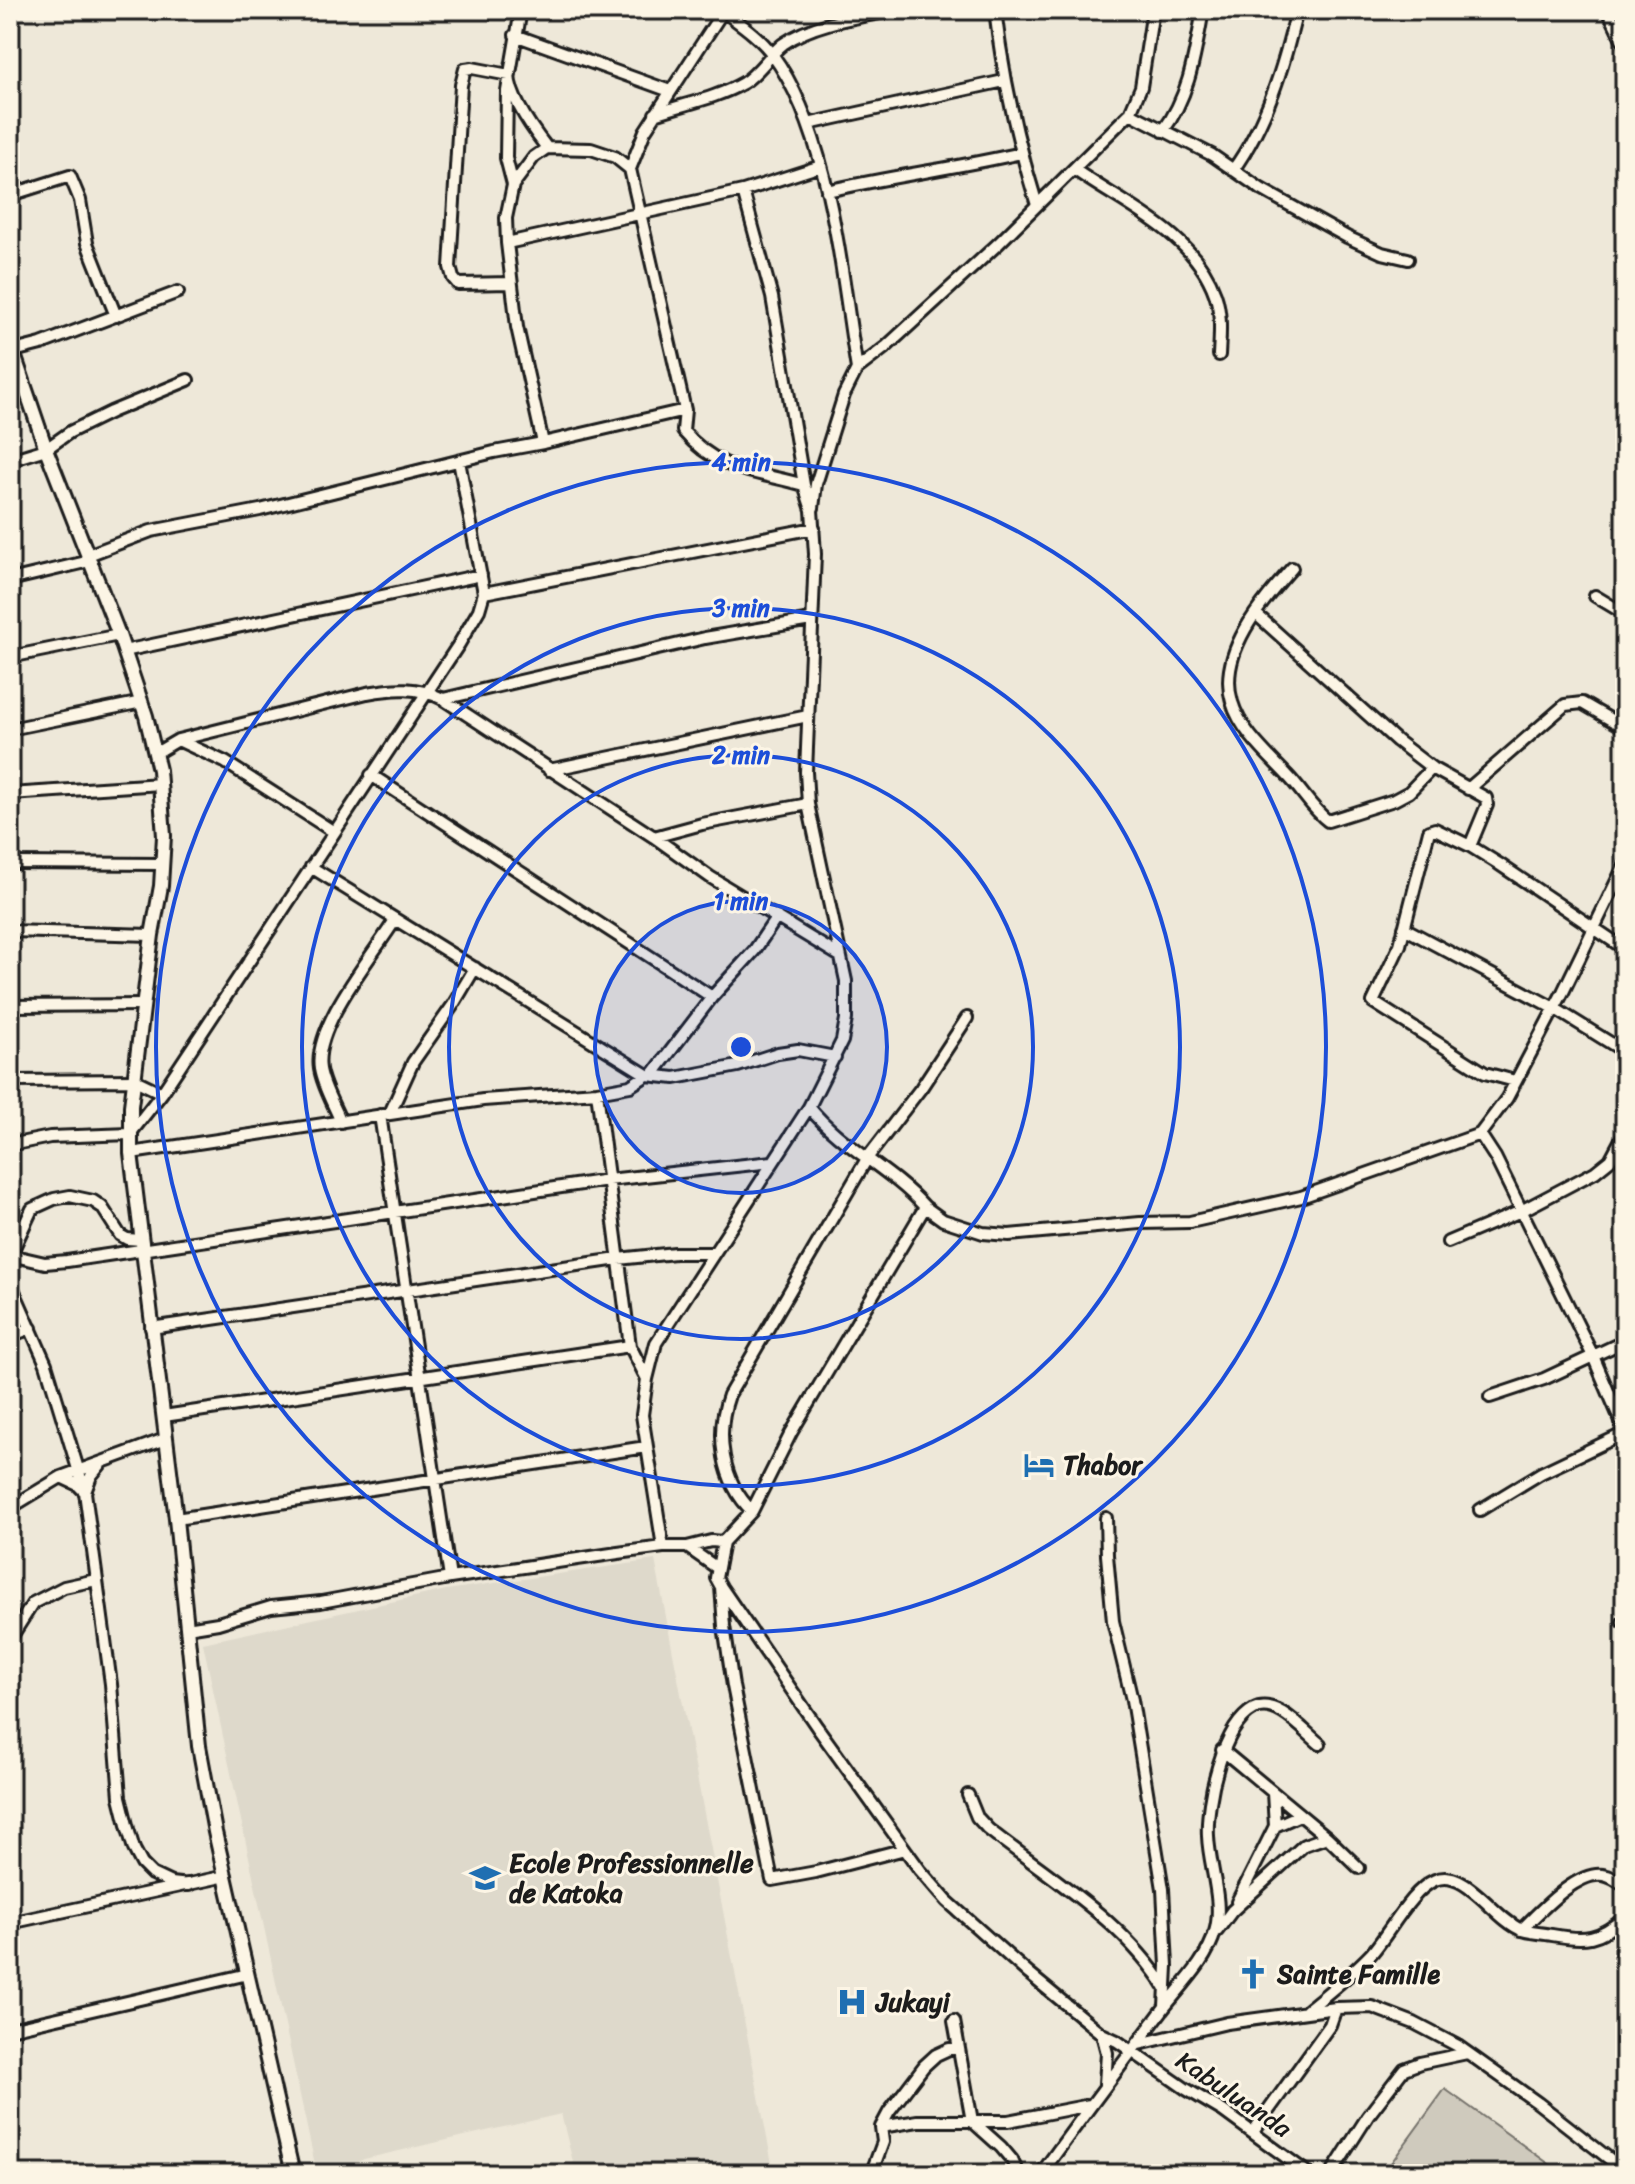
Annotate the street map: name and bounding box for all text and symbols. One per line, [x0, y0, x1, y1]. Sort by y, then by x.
text: 4 min [711, 441, 771, 483]
text: 3 min [711, 587, 770, 629]
text: 2 min [711, 734, 770, 776]
text: 1 min [714, 880, 768, 922]
centre of rings [727, 1033, 755, 1061]
place label: Thabor [1063, 1442, 1144, 1488]
hotel icon: Thabor [1022, 1448, 1056, 1482]
place label: Ecole Professionnelle de Katoka [509, 1840, 754, 1916]
school or university icon: Ecole Professionnelle de Katoka [468, 1861, 502, 1895]
place label: Sainte Famille [1276, 1951, 1440, 1997]
church icon: Sainte Famille [1236, 1957, 1270, 1991]
place label: Jukayi [874, 1979, 951, 2025]
hospital icon: Jukayi [835, 1985, 869, 2019]
street label: Kabuluanda [1166, 2038, 1303, 2151]

